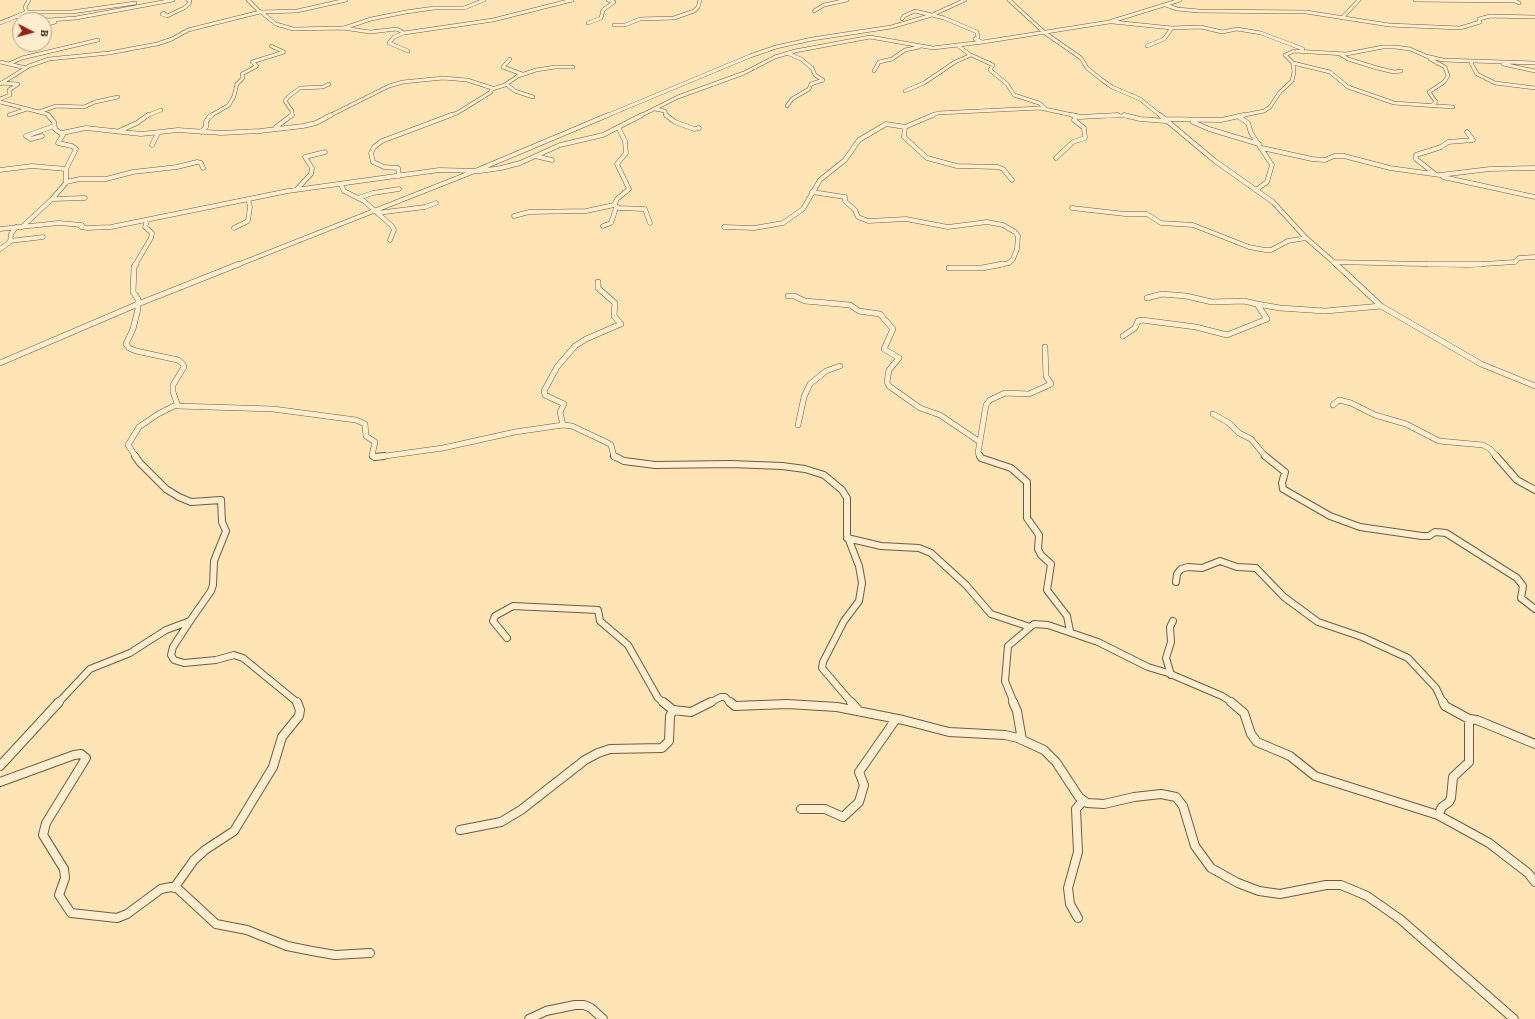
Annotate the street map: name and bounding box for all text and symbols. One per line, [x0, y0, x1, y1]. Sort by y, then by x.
north arrow [12, 12, 52, 52]
text: B [36, 29, 51, 38]

